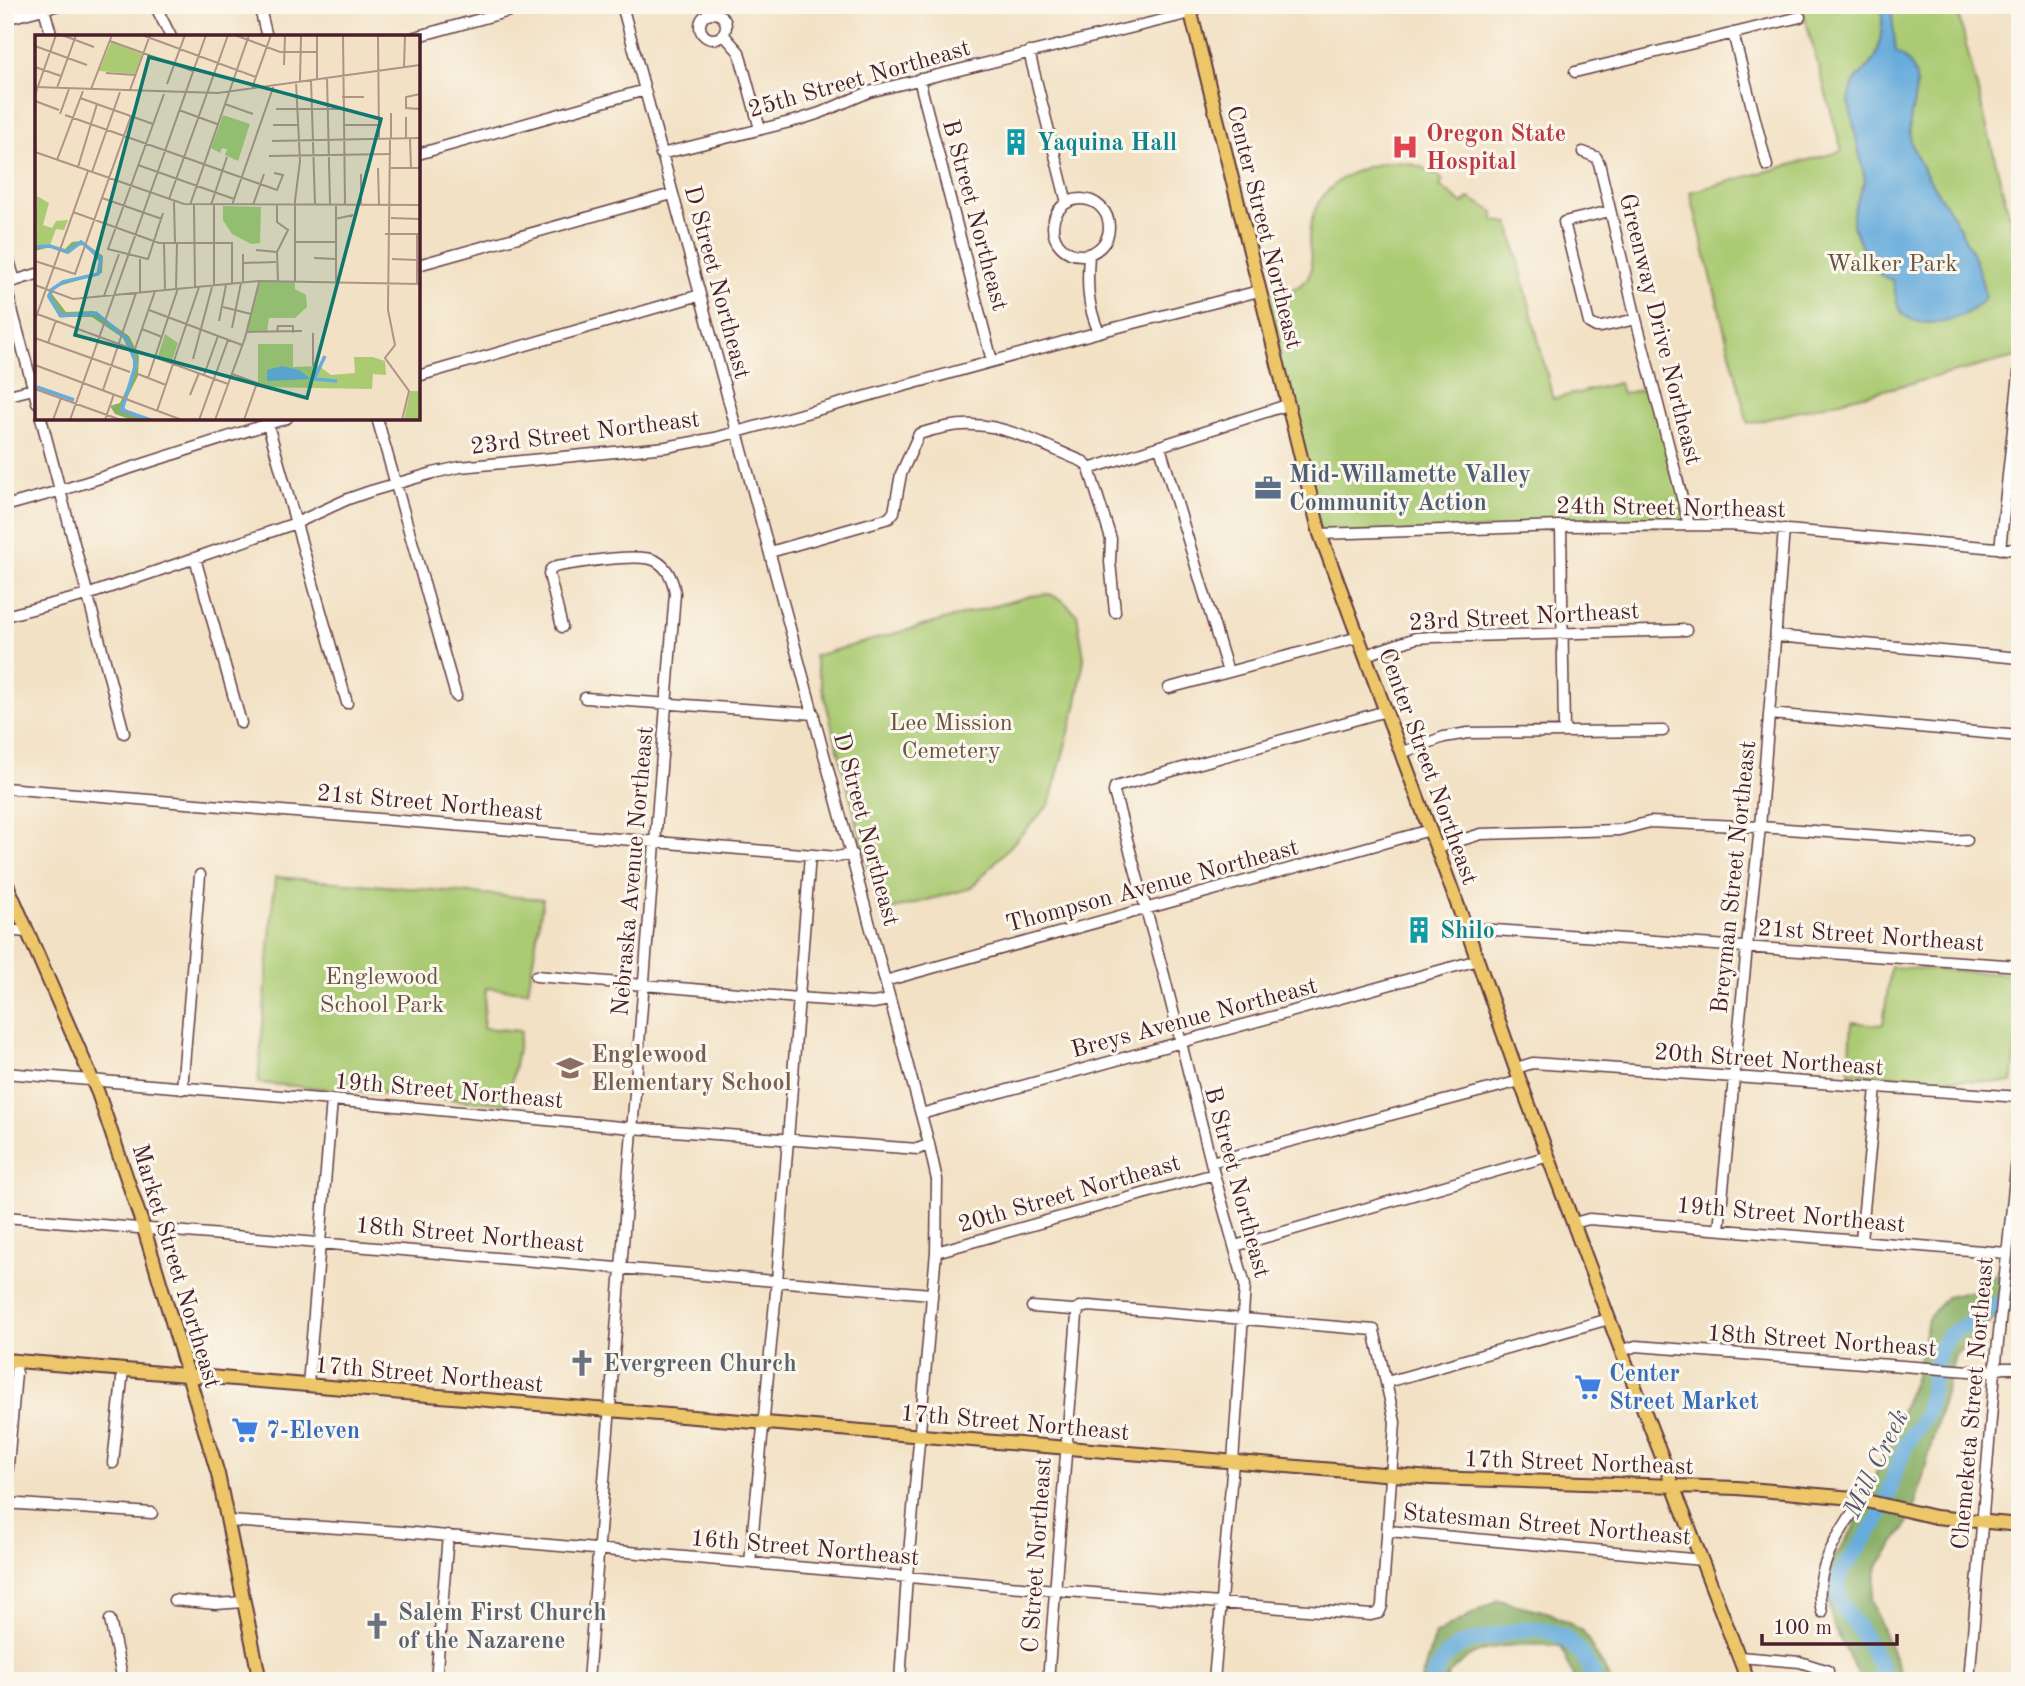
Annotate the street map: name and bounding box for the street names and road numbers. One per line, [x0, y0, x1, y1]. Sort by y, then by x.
street label: 25th Street Northeast [746, 37, 973, 123]
street label: Center Street Northeast [1221, 103, 1305, 352]
street label: B Street Northeast [937, 117, 1011, 314]
street label: D Street Northeast [679, 183, 753, 382]
street label: Greenway Drive Northeast [1614, 191, 1704, 468]
street label: 23rd Street Northeast [469, 408, 701, 460]
street label: 24th Street Northeast [1556, 495, 1786, 523]
street label: 23rd Street Northeast [1408, 600, 1640, 636]
street label: Center Street Northeast [1373, 645, 1481, 888]
street label: Nebraska Avenue Northeast [609, 725, 659, 1017]
street label: D Street Northeast [828, 730, 902, 929]
street label: Breyman Street Northeast [1709, 739, 1761, 1015]
street label: 21st Street Northeast [316, 782, 544, 826]
street label: Thompson Avenue Northeast [1004, 836, 1301, 938]
street label: 21st Street Northeast [1757, 917, 1985, 957]
street label: Breys Avenue Northeast [1069, 975, 1320, 1063]
street label: 20th Street Northeast [1653, 1041, 1884, 1081]
street label: 19th Street Northeast [333, 1070, 564, 1114]
street label: B Street Northeast [1199, 1084, 1273, 1281]
street label: Market Street Northeast [126, 1142, 224, 1392]
street label: 20th Street Northeast [956, 1152, 1183, 1238]
street label: 19th Street Northeast [1675, 1194, 1906, 1238]
street label: 18th Street Northeast [354, 1214, 585, 1258]
street label: Chemeketa Street Northeast [1949, 1255, 1999, 1551]
street label: 18th Street Northeast [1706, 1322, 1937, 1362]
street label: 17th Street Northeast [313, 1354, 544, 1398]
street label: 17th Street Northeast [899, 1402, 1130, 1446]
street label: 17th Street Northeast [1464, 1448, 1694, 1480]
street label: C Street Northeast [1019, 1456, 1057, 1654]
street label: Statesman Street Northeast [1402, 1501, 1692, 1551]
street label: 16th Street Northeast [689, 1527, 920, 1571]

